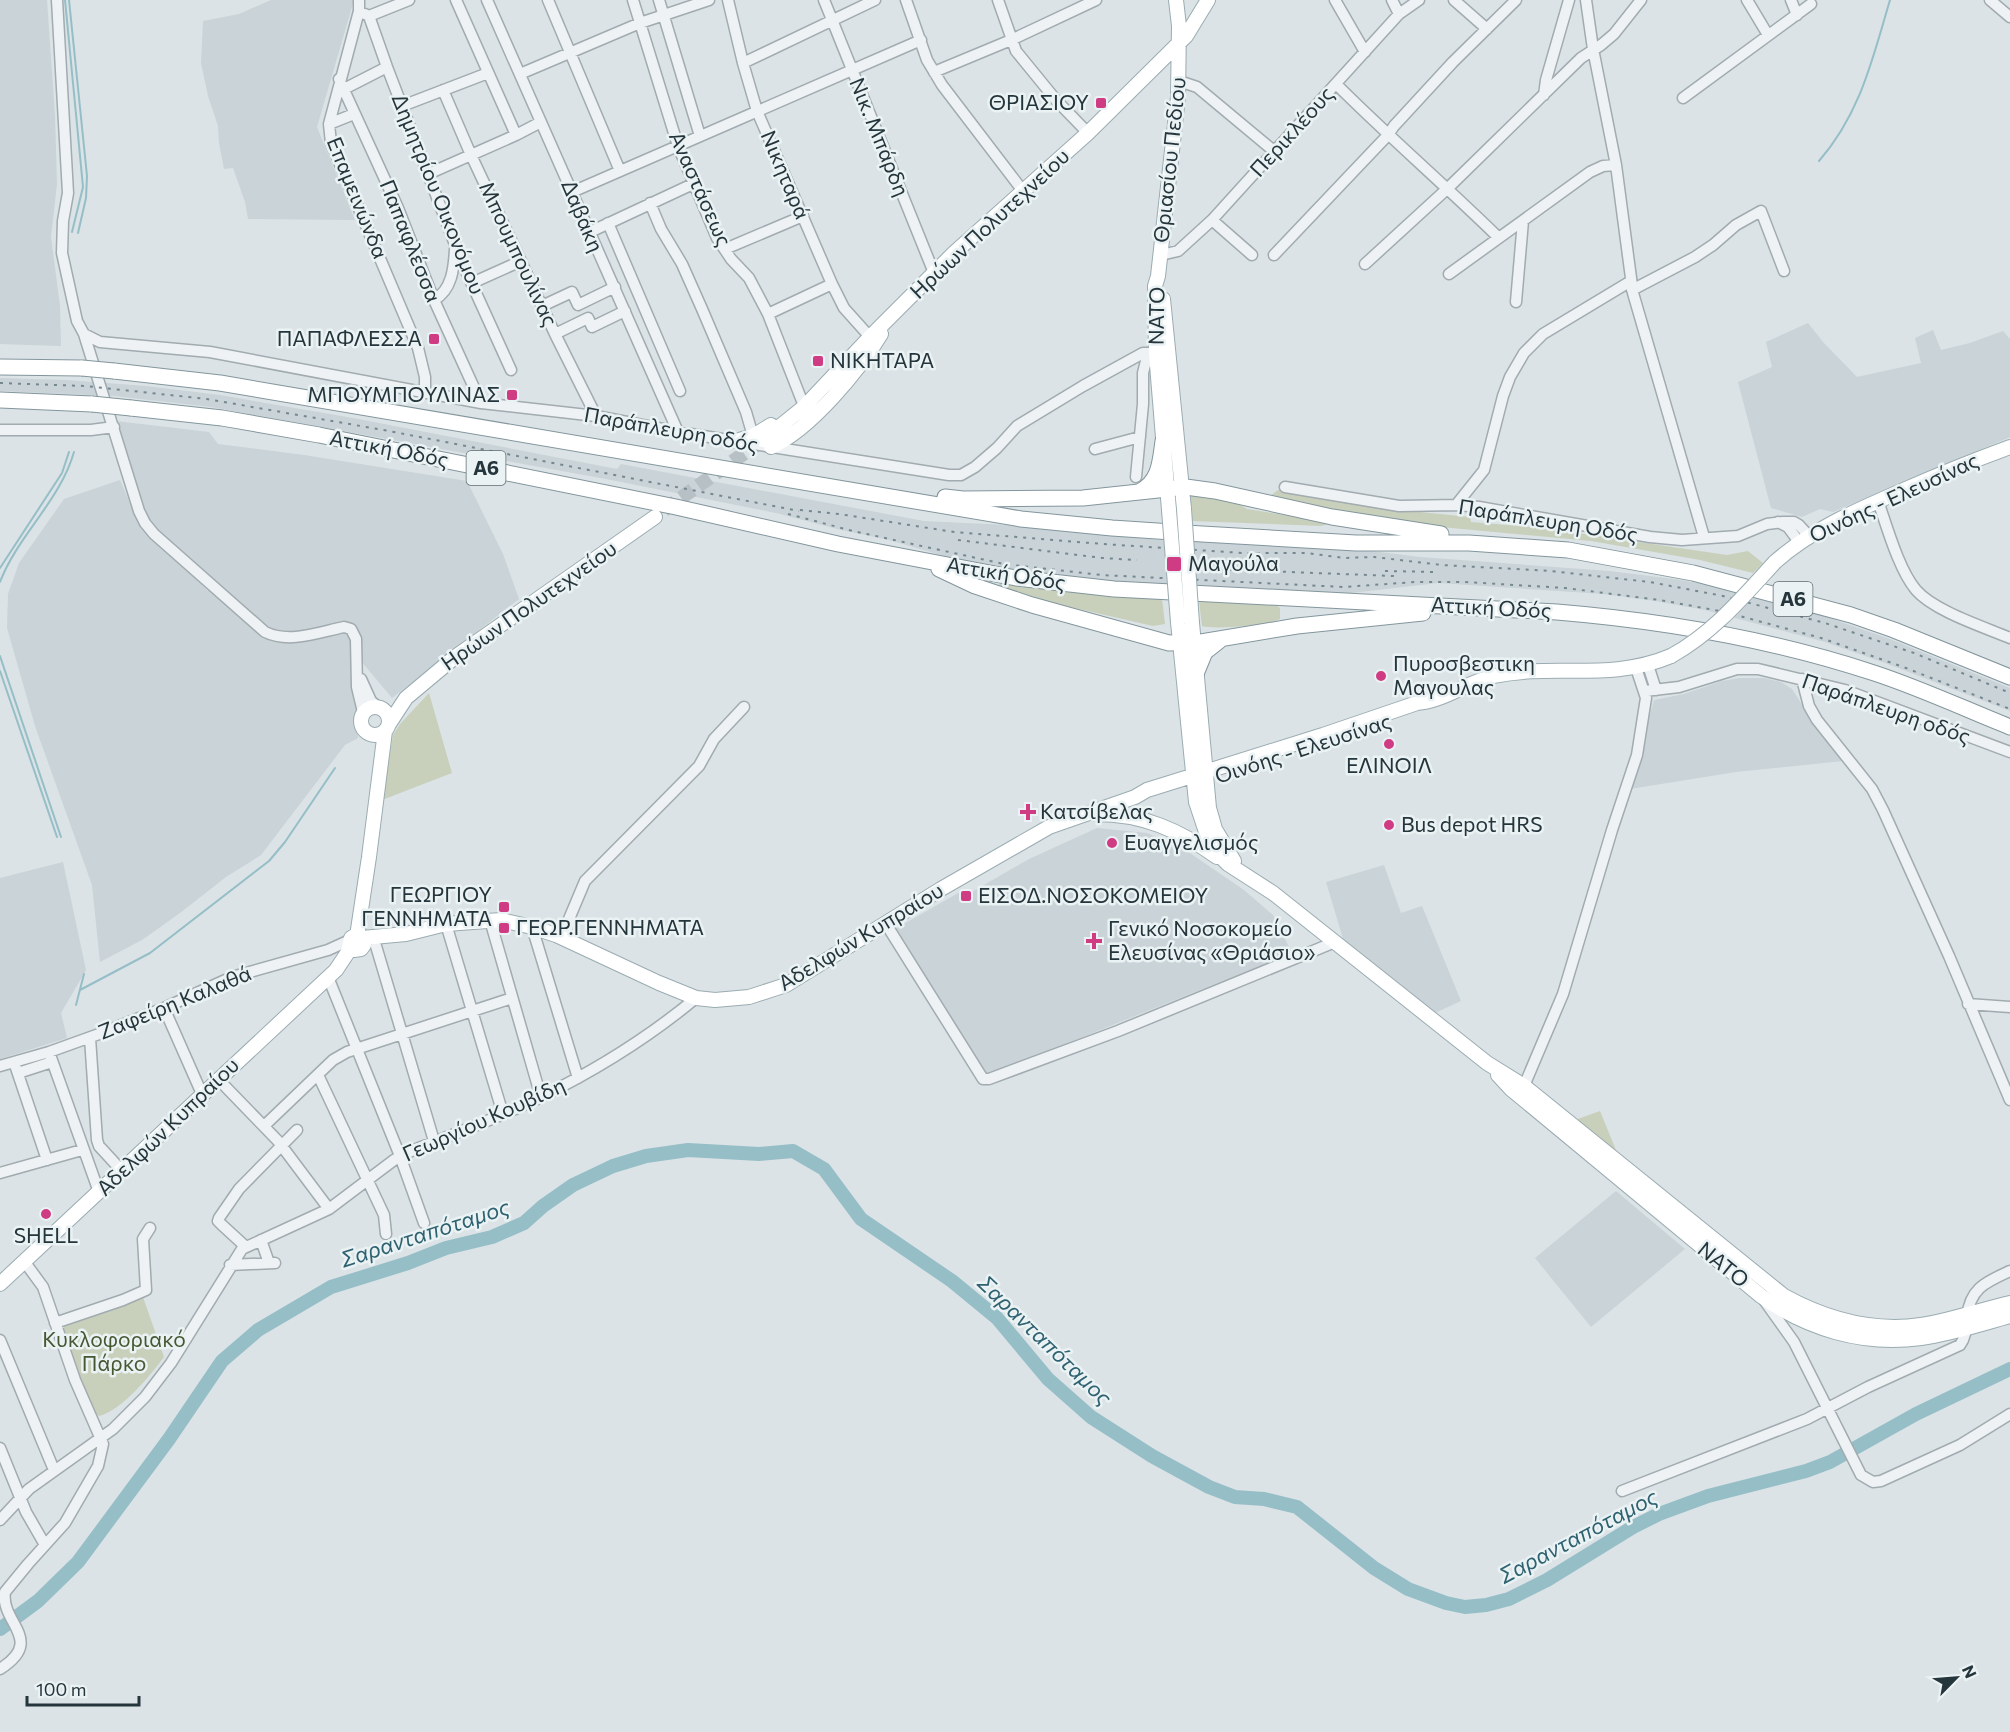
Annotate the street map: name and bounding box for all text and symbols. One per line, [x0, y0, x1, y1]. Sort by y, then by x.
street label: Νικ. Μπάρδη [845, 74, 916, 199]
street label: Θριασίου Πεδίου [1147, 76, 1190, 244]
street label: Περικλέους [1244, 81, 1338, 181]
street label: Δημητρίου Οικονόμου [388, 89, 491, 298]
place label: ΘΡΙΑΣΙΟΥ [989, 89, 1089, 114]
marker: ΘΡΙΑΣΙΟΥ [1094, 96, 1108, 110]
street label: Νικηταρά [757, 126, 816, 222]
street label: Αναστάσεως [665, 127, 738, 250]
street label: Επαμεινώνδα [323, 133, 394, 262]
street label: Ηρώων Πολυτεχνείου [904, 143, 1074, 303]
street label: Δαβάκη [557, 175, 610, 255]
street label: Παπαφλέσσα [375, 176, 447, 305]
street label: Μπουμπουλίνας [475, 177, 564, 330]
street label: ΝΑΤΟ [1142, 287, 1169, 345]
place label: ΠΑΠΑΦΛΕΣΣΑ [277, 325, 422, 350]
marker: ΠΑΠΑΦΛΕΣΣΑ [427, 332, 441, 346]
place label: ΝΙΚΗΤΑΡΑ [830, 347, 934, 372]
marker: ΝΙΚΗΤΑΡΑ [811, 354, 825, 368]
place label: ΜΠΟΥΜΠΟΥΛΙΝΑΣ [307, 381, 500, 406]
marker: ΜΠΟΥΜΠΟΥΛΙΝΑΣ [505, 388, 519, 402]
street label: Παράπλευρη οδός [582, 401, 760, 456]
street label: Αττική Οδός [328, 424, 451, 471]
street label: Οινόης - Ελευσίνας [1805, 446, 1982, 547]
road number: Α6 [466, 451, 506, 485]
street label: Παράπλευρη Οδός [1457, 493, 1640, 546]
street label: Ηρώων Πολυτεχνείου [436, 535, 621, 675]
place label: Μαγούλα [1188, 550, 1279, 575]
street label: Αττική Οδός [945, 551, 1068, 594]
marker: Μαγούλα [1165, 555, 1183, 573]
road number: Α6 [1774, 582, 1812, 616]
street label: Αττική Οδός [1430, 591, 1552, 622]
place label: Πυροσβεστικη Μαγουλας [1393, 650, 1535, 699]
street label: Παράπλευρη οδός [1799, 667, 1974, 748]
marker: Πυροσβεστικη Μαγουλας [1374, 669, 1388, 683]
street label: Οινόης - Ελευσίνας [1211, 707, 1394, 788]
marker: ΕΛΙΝΟΙΛ [1382, 737, 1396, 751]
place label: ΕΛΙΝΟΙΛ [1346, 752, 1432, 777]
place label: Κατσίβελας [1040, 798, 1153, 823]
marker: Κατσίβελας [1021, 805, 1035, 819]
place label: Bus depot HRS [1401, 811, 1543, 836]
marker: Bus depot HRS [1382, 818, 1396, 832]
place label: Ευαγγελισμός [1124, 829, 1258, 854]
marker: Ευαγγελισμός [1105, 836, 1119, 850]
street label: Αδελφών Κυπραίου [773, 877, 947, 995]
place label: ΓΕΩΡΓΙΟΥ ΓΕΝΝΗΜΑΤΑ [361, 881, 492, 930]
place label: ΕΙΣΟΔ.ΝΟΣΟΚΟΜΕΙΟΥ [978, 882, 1209, 907]
marker: ΕΙΣΟΔ.ΝΟΣΟΚΟΜΕΙΟΥ [959, 889, 973, 903]
marker: ΓΕΩΡΓΙΟΥ ΓΕΝΝΗΜΑΤΑ [497, 900, 511, 914]
place label: ΓΕΩΡ.ΓΕΝΝΗΜΑΤΑ [516, 914, 704, 939]
place label: Γενικό Νοσοκομείο Ελευσίνας «Θριάσιο» [1108, 915, 1316, 964]
marker: ΓΕΩΡ.ΓΕΝΝΗΜΑΤΑ [497, 921, 511, 935]
marker: Γενικό Νοσοκομείο Ελευσίνας «Θριάσιο» [1085, 932, 1103, 950]
street label: Ζαφείρη Καλαθά [94, 960, 254, 1044]
street label: Αδελφών Κυπραίου [91, 1052, 243, 1200]
street label: Γεωργίου Κουβίδη [398, 1072, 569, 1166]
water label: Σαρανταπόταμος [336, 1192, 513, 1273]
marker: SHELL [39, 1207, 53, 1221]
place label: SHELL [14, 1222, 78, 1247]
street label: ΝΑΤΟ [1693, 1236, 1755, 1292]
water label: Σαρανταπόταμος [972, 1268, 1118, 1411]
park label: Κυκλοφοριακό Πάρκο [42, 1326, 186, 1375]
water label: Σαρανταπόταμος [1493, 1482, 1662, 1589]
north arrow [1926, 1648, 1986, 1708]
text: N [1959, 1662, 1981, 1681]
scale bar [27, 1669, 140, 1707]
text: 100 m [36, 1678, 86, 1700]

